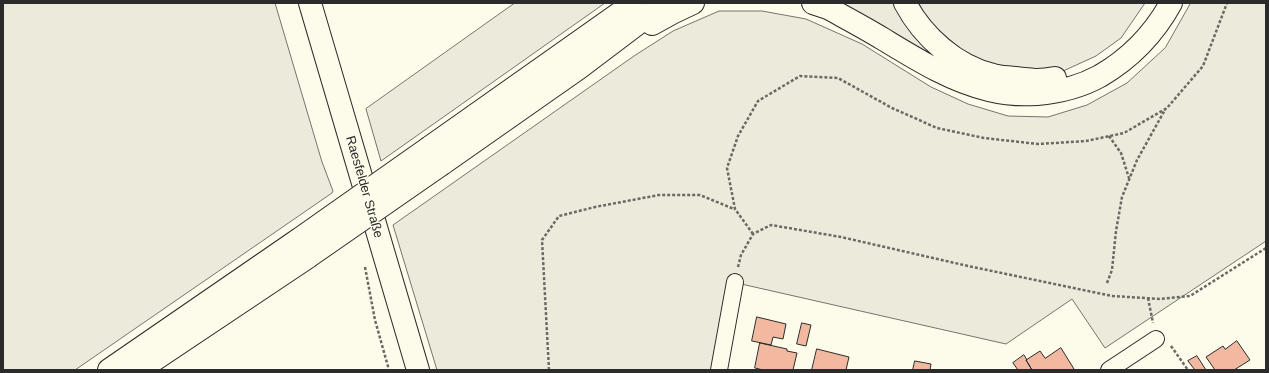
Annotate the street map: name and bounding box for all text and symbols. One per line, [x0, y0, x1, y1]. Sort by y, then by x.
street label: Raesfelder Straße [342, 134, 386, 240]

